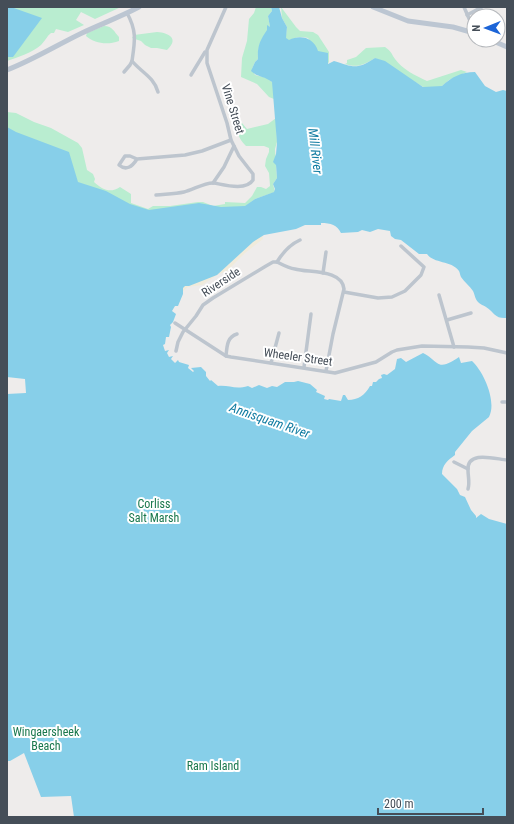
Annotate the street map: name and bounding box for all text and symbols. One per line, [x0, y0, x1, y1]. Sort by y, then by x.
north arrow [466, 8, 506, 48]
text: N [470, 24, 483, 32]
street label: Vine Street [219, 82, 247, 136]
water label: Mill River [305, 127, 326, 176]
street label: Riverside [199, 264, 243, 300]
street label: Wheeler Street [263, 345, 334, 369]
water label: Annisquam River [227, 399, 313, 442]
park label: Corliss Salt Marsh [129, 497, 180, 525]
park label: Wingaersheek Beach [13, 725, 80, 753]
park label: Ram Island [187, 759, 239, 773]
scale bar [378, 790, 483, 816]
text: 200 m [384, 797, 414, 811]

